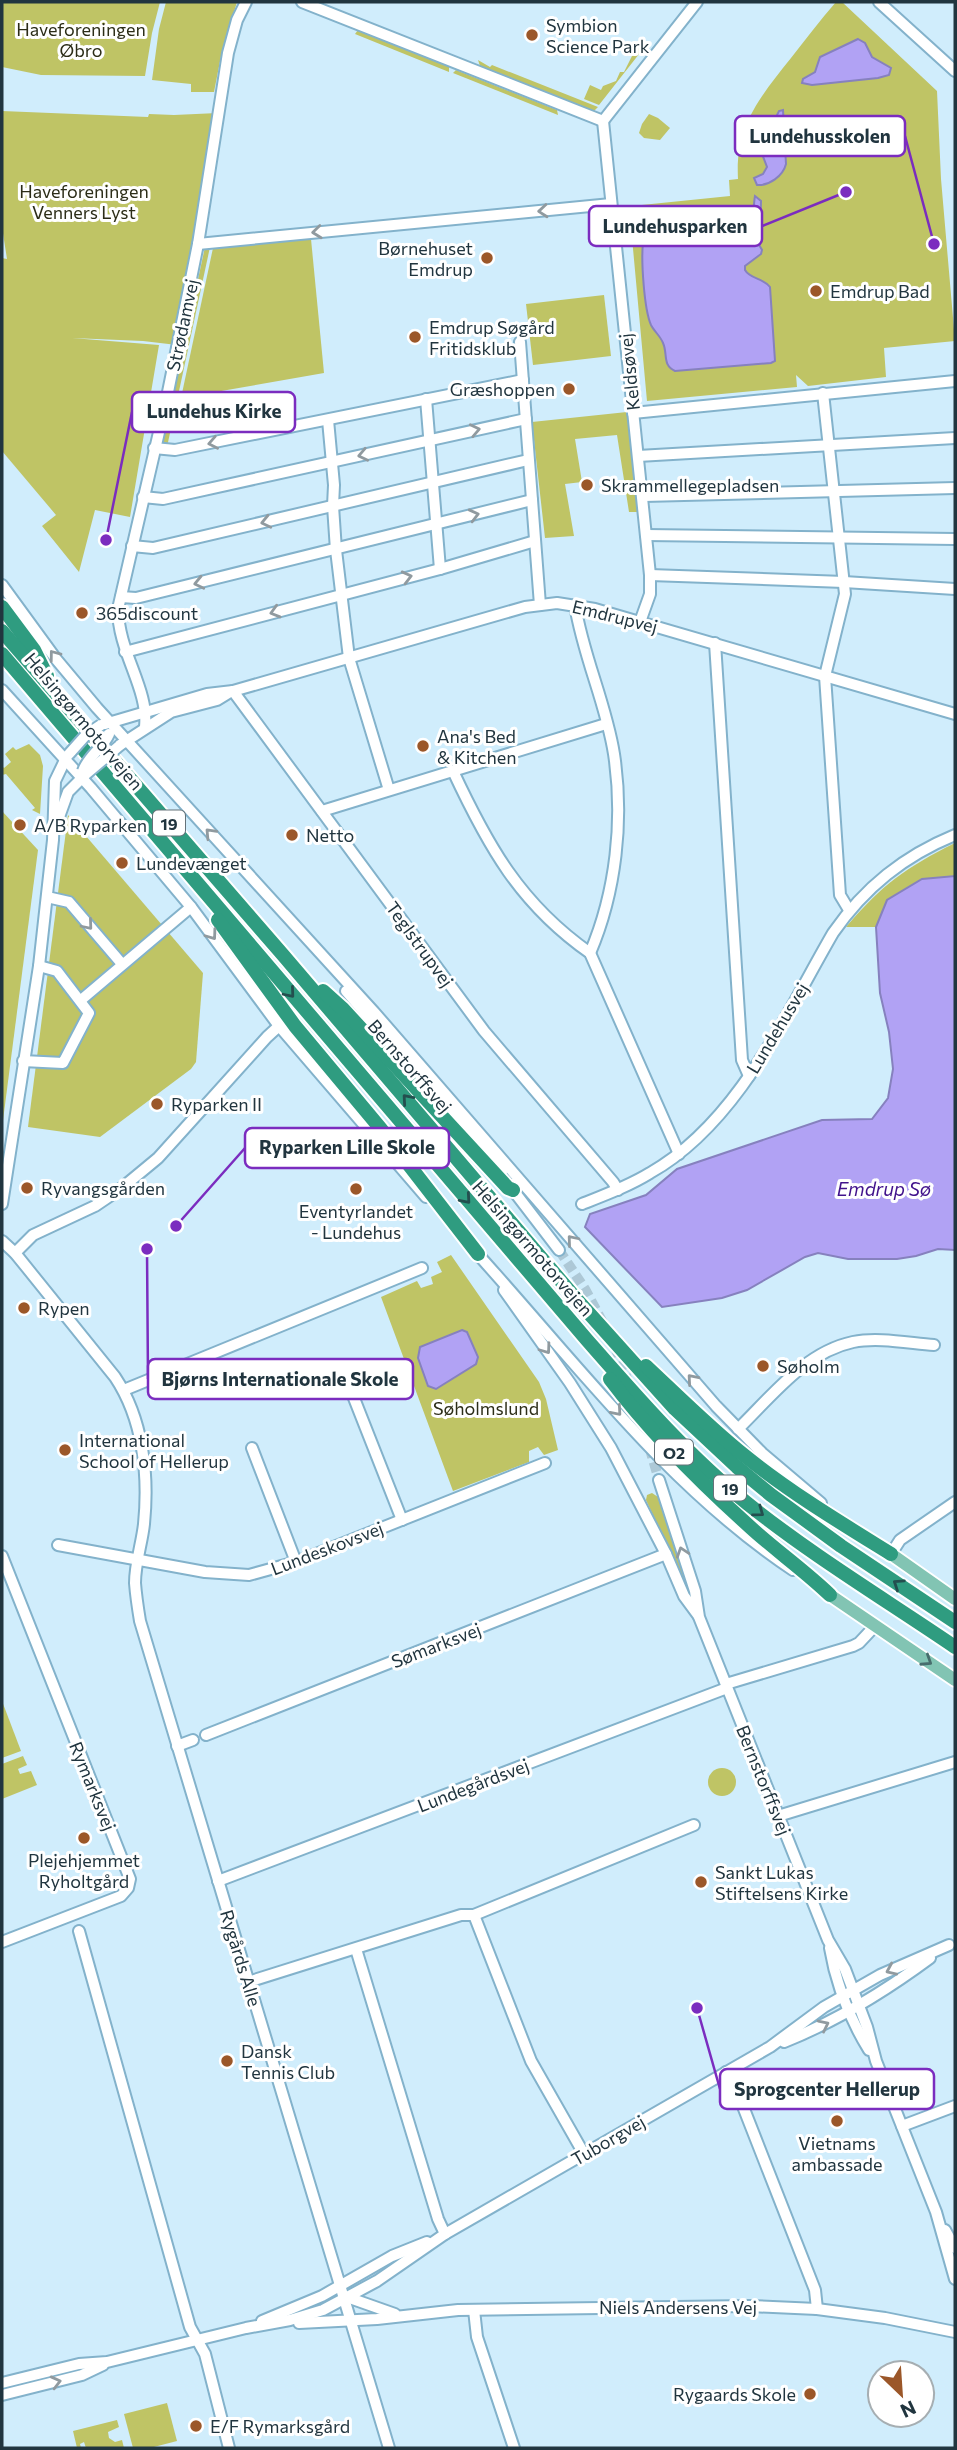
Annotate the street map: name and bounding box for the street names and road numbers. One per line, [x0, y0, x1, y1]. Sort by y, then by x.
street label: Strødamvej [161, 277, 203, 373]
street label: Keldsøvej [614, 332, 644, 412]
street label: Emdrupvej [570, 595, 660, 637]
street label: Helsingørmotorvejen [20, 648, 148, 794]
road number: 19 [153, 810, 185, 836]
street label: Teglstrupvej [382, 897, 458, 991]
street label: Lundehusvej [741, 979, 813, 1077]
street label: Bernstorffsvej [363, 1015, 457, 1117]
street label: Helsingørmotorvejen [468, 1176, 598, 1320]
road number: O2 [655, 1440, 693, 1464]
road number: 19 [714, 1476, 746, 1500]
street label: Lundeskovsvej [268, 1516, 386, 1580]
street label: Sømarksvej [388, 1618, 484, 1672]
street label: Bernstorffsvej [732, 1722, 796, 1838]
street label: Rymarksvej [65, 1738, 121, 1834]
street label: Lundegårdsvej [414, 1754, 532, 1816]
street label: Rygårds Alle [216, 1907, 266, 2009]
street label: Tuborgvej [567, 2110, 649, 2170]
street label: Niels Andersens Vej [599, 2296, 757, 2318]

